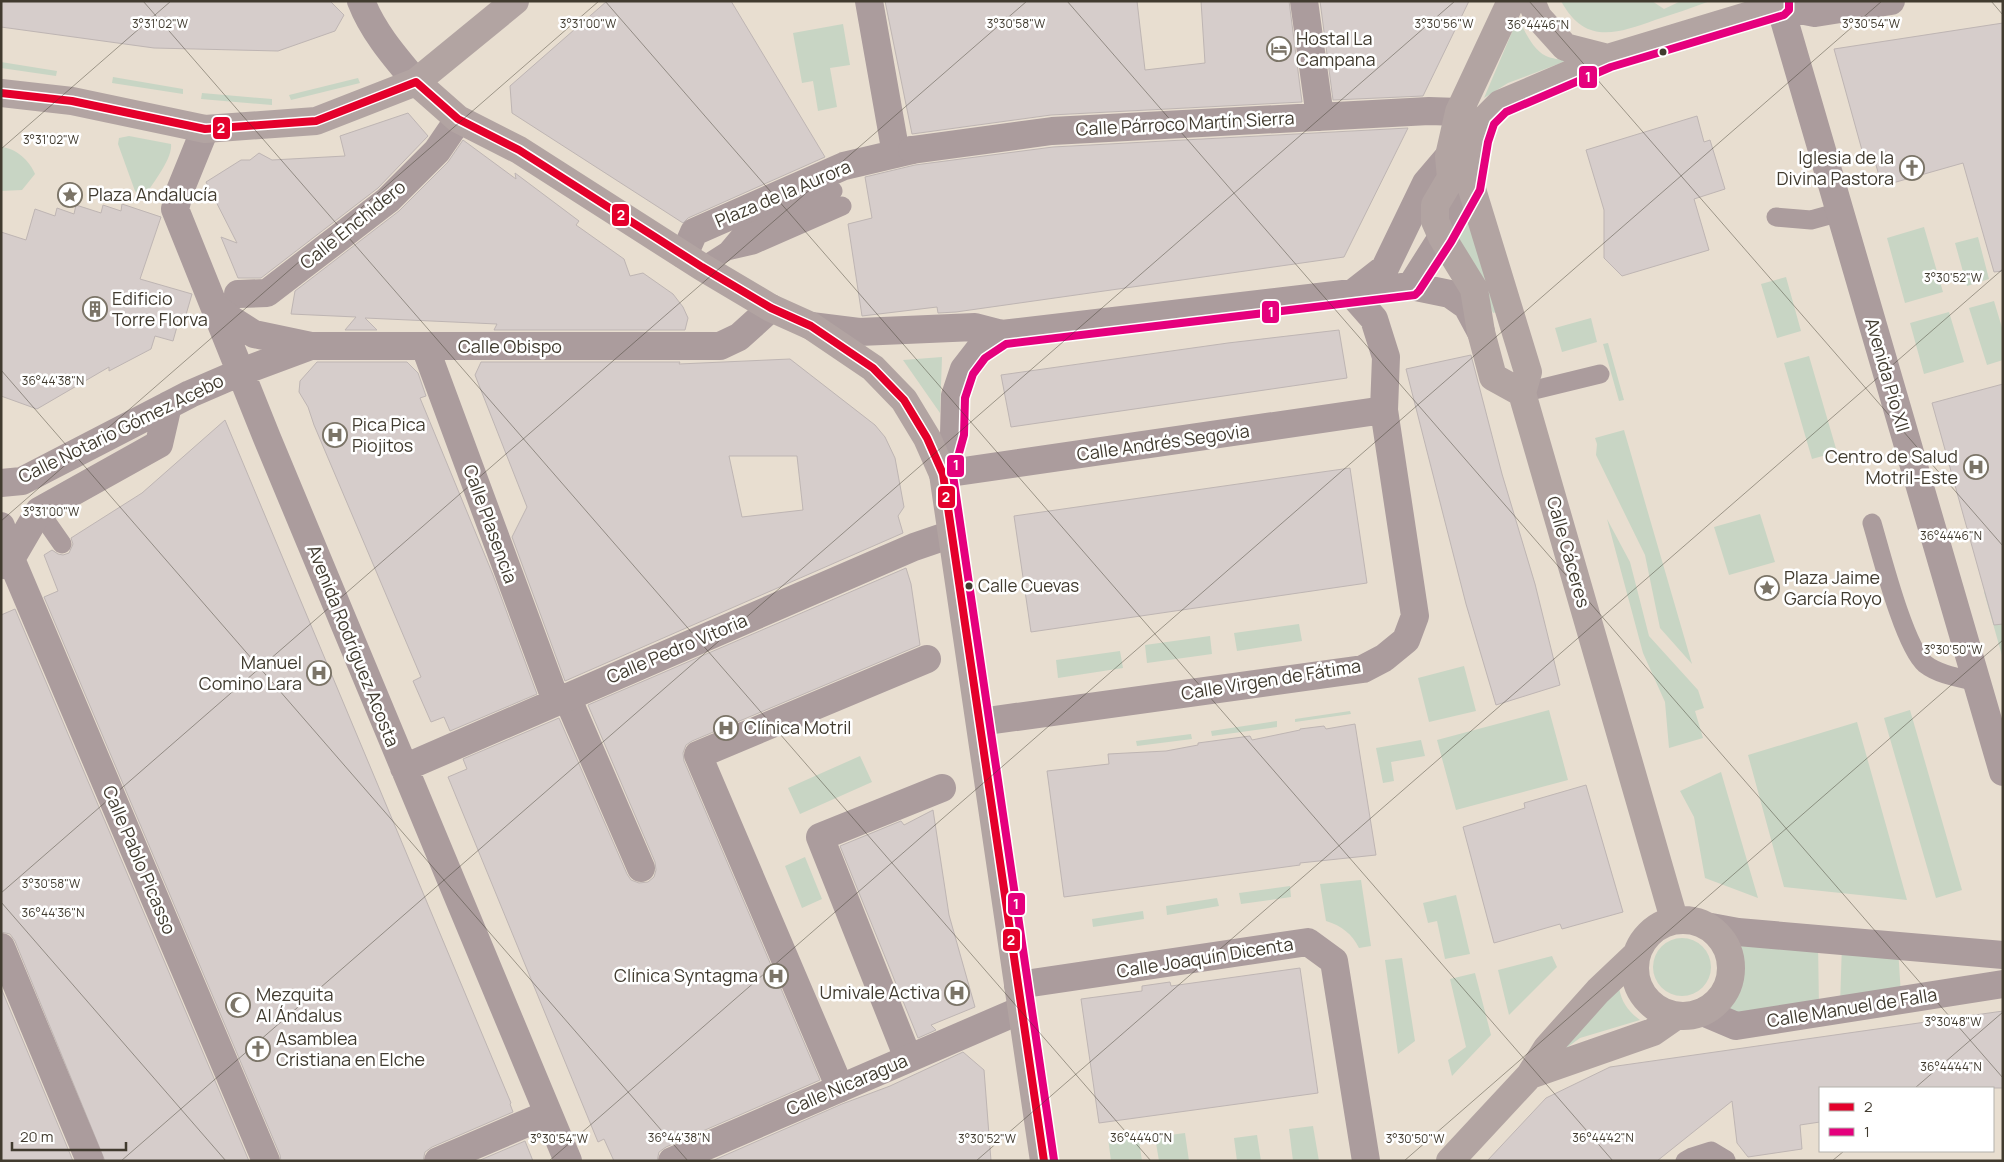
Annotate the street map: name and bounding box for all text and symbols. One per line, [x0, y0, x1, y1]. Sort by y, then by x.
text: 3°31'02"W [132, 15, 189, 32]
text: 3°31'00"W [560, 15, 617, 32]
text: 3°30'58"W [987, 15, 1046, 32]
text: 3°30'56"W [1415, 15, 1474, 32]
text: 3°30'54"W [1842, 15, 1901, 32]
text: 36°44'46"N [1507, 16, 1569, 33]
place label: Hostal La Campana [1296, 26, 1376, 71]
hotel icon: Hostal La Campana [1266, 36, 1292, 62]
unlabelled marker [1658, 47, 1668, 57]
line badge: 1 [1578, 65, 1598, 89]
text: 1 [1585, 67, 1591, 86]
street label: Calle Párroco Martín Sierra [1075, 105, 1295, 141]
line badge: 2 [212, 116, 231, 140]
text: 2 [217, 118, 225, 137]
text: 3°31'02"W [23, 131, 80, 148]
place label: Iglesia de la Divina Pastora [1777, 145, 1894, 190]
street label: Plaza de la Aurora [711, 154, 854, 233]
church icon: Iglesia de la Divina Pastora [1899, 155, 1925, 181]
street label: Calle Enchidero [295, 174, 410, 274]
place icon: Plaza Andalucía [57, 182, 83, 208]
place label: Plaza Andalucía [88, 182, 217, 206]
line badge: 2 [611, 203, 630, 227]
text: 2 [617, 205, 625, 224]
text: 3°30'52"W [1924, 269, 1983, 286]
place label: Edificio Torre Florva [112, 286, 208, 331]
building icon: Edificio Torre Florva [82, 296, 108, 322]
line badge: 1 [1261, 300, 1280, 324]
text: 1 [1268, 302, 1274, 321]
street label: Avenida Pío XII [1860, 315, 1916, 435]
street label: Calle Obispo [458, 334, 562, 358]
street label: Calle Notario Gómez Acebo [14, 368, 227, 488]
text: 36°44'38"N [22, 372, 84, 389]
place label: Pica Pica Piojitos [352, 412, 426, 457]
street label: Calle Andrés Segovia [1075, 418, 1251, 466]
hospital icon: Pica Pica Piojitos [322, 422, 348, 448]
place label: Centro de Salud Motril-Este [1825, 444, 1958, 489]
line badge: 1 [946, 454, 965, 478]
hospital icon: Centro de Salud Motril-Este [1963, 454, 1989, 480]
text: 1 [953, 455, 959, 474]
street label: Calle Plasencia [458, 461, 524, 586]
line badge: 2 [937, 485, 956, 509]
text: 2 [942, 487, 950, 506]
street label: Calle Cáceres [1542, 493, 1596, 610]
text: 3°31'00"W [23, 503, 80, 520]
text: 36°44'46"N [1920, 527, 1982, 544]
street label: Avenida Rodríguez Acosta [302, 541, 405, 750]
place label: Plaza Jaime García Royo [1784, 565, 1882, 610]
place label: Calle Cuevas [978, 574, 1079, 597]
place icon: Plaza Jaime García Royo [1754, 575, 1780, 601]
marker: Calle Cuevas [964, 581, 974, 591]
street label: Calle Pedro Vitoria [602, 608, 751, 689]
text: 3°30'50"W [1924, 641, 1983, 658]
place label: Manuel Comino Lara [199, 650, 302, 695]
street label: Calle Virgen de Fátima [1179, 653, 1362, 705]
hospital icon: Manuel Comino Lara [306, 660, 332, 686]
hospital icon: Clínica Motril [713, 715, 739, 741]
place label: Clínica Motril [744, 715, 852, 739]
street label: Calle Pablo Picasso [98, 782, 182, 938]
text: 3°30'58"W [22, 875, 81, 892]
line badge: 1 [1007, 892, 1026, 916]
text: 1 [1013, 894, 1019, 913]
text: 36°44'36"N [22, 904, 84, 921]
line badge: 2 [1002, 928, 1021, 952]
text: 2 [1007, 930, 1015, 949]
street label: Calle Joaquín Dicenta [1115, 931, 1295, 983]
place label: Clínica Syntagma [614, 963, 758, 987]
hospital icon: Clínica Syntagma [763, 963, 789, 989]
place label: Umivale Activa [820, 980, 940, 1004]
hospital icon: Umivale Activa [944, 980, 970, 1006]
place label: Mezquita Al Ándalus [256, 982, 342, 1027]
street label: Calle Manuel de Falla [1765, 982, 1939, 1032]
mosque icon: Mezquita Al Ándalus [225, 992, 251, 1018]
text: 3°30'48"W [1924, 1013, 1982, 1030]
place label: Asamblea Cristiana en Elche [276, 1026, 425, 1071]
church icon: Asamblea Cristiana en Elche [245, 1036, 271, 1062]
street label: Calle Nicaragua [782, 1048, 911, 1120]
text: 36°44'44"N [1920, 1058, 1982, 1075]
legend [1819, 1087, 1994, 1152]
text: 2 [1864, 1096, 1873, 1117]
scale bar [12, 1120, 126, 1152]
text: 1 [1864, 1121, 1870, 1142]
text: 20 m [20, 1126, 53, 1147]
text: 36°44'38"N [648, 1129, 710, 1146]
text: 36°44'40"N [1110, 1129, 1172, 1146]
text: 36°44'42"N [1572, 1129, 1634, 1146]
text: 3°30'54"W [530, 1130, 589, 1147]
text: 3°30'52"W [958, 1130, 1017, 1147]
text: 3°30'50"W [1386, 1130, 1445, 1147]

